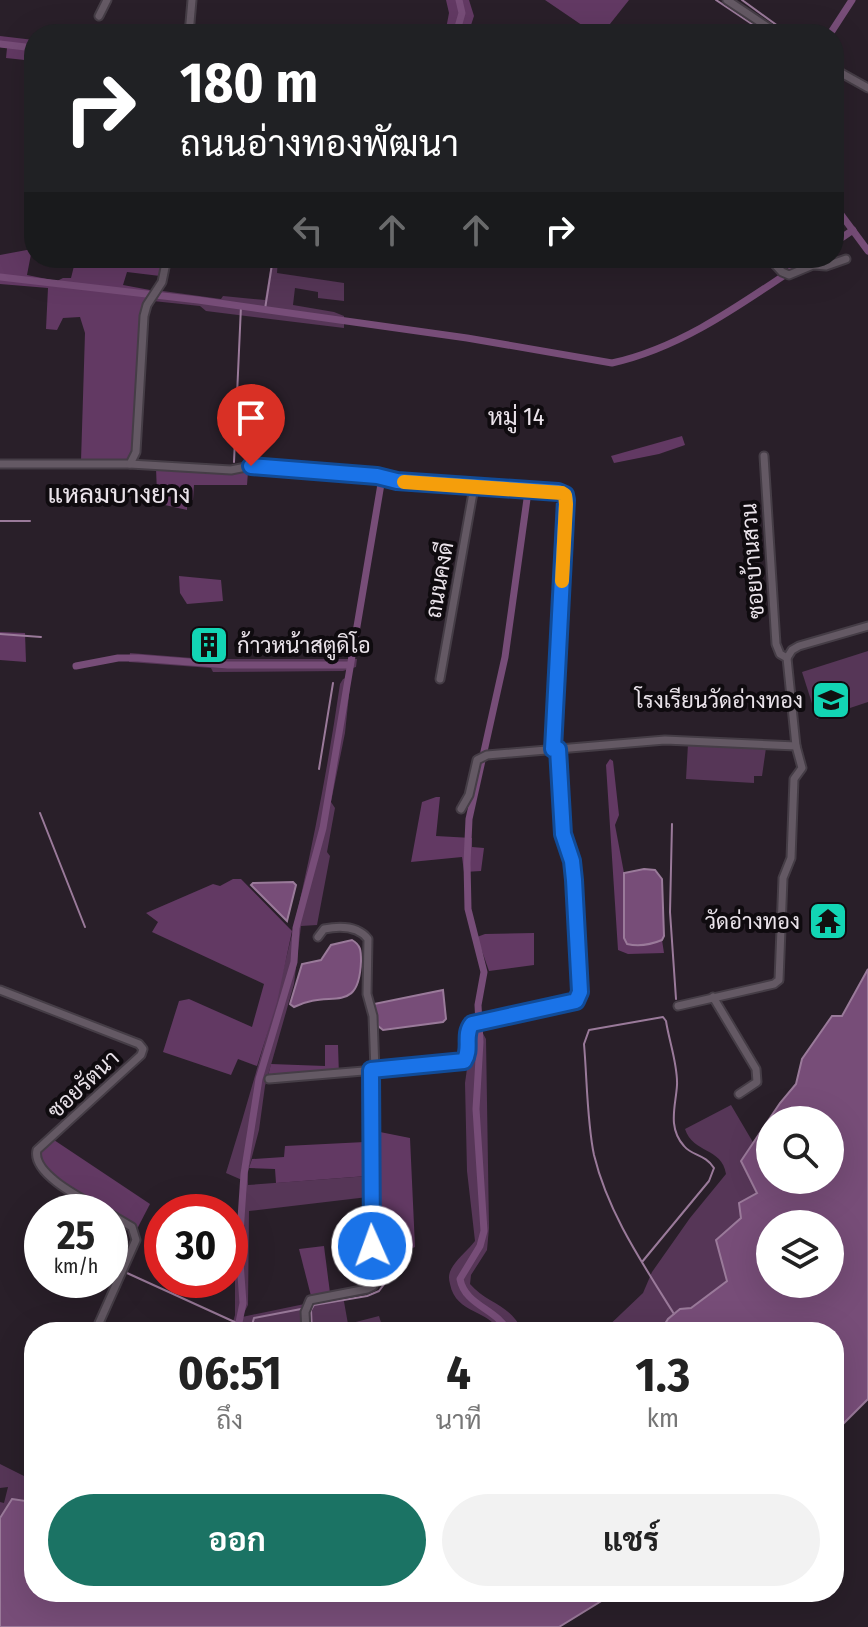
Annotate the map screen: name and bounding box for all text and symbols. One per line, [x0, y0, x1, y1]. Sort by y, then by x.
text: 180 m [180, 50, 318, 117]
icon: right [48, 56, 152, 160]
text: ถนนอ่างทองพัฒนา [180, 122, 459, 166]
icon: left [286, 208, 330, 252]
icon: ahead [370, 208, 414, 252]
icon: ahead [454, 208, 498, 252]
icon: right [538, 208, 582, 252]
pin [217, 384, 285, 466]
icon: arrive [229, 396, 273, 440]
district label: หมู่ 14 [488, 403, 544, 434]
district label: แหลมบางยาง [47, 479, 191, 510]
street label: ซอยบ้านสวน [734, 502, 770, 620]
street label: ถนนคงดี [420, 540, 459, 620]
building icon: ก้าวหน้าสตูดิโอ [188, 624, 230, 666]
place label: ก้าวหน้าสตูดิโอ [237, 631, 371, 661]
school or university icon: โรงเรียนวัดอ่างทอง [810, 679, 852, 721]
place label: โรงเรียนวัดอ่างทอง [634, 686, 803, 714]
temple icon: วัดอ่างทอง [807, 900, 849, 942]
place label: วัดอ่างทอง [705, 908, 800, 935]
street label: ซอยรัตนา [42, 1045, 125, 1124]
map controls [756, 1106, 844, 1298]
button: search [756, 1106, 844, 1194]
speed limit sign: 30 [144, 1194, 248, 1298]
position arrow [330, 1204, 414, 1288]
button: layers [756, 1210, 844, 1298]
text: 25 [57, 1212, 95, 1260]
text: km/h [54, 1254, 98, 1278]
text: 06:51 [178, 1344, 282, 1402]
text: 4 [446, 1344, 471, 1402]
text: 1.3 [635, 1346, 690, 1404]
text: km [647, 1403, 679, 1434]
text: ถึง [216, 1405, 243, 1436]
text: นาที [435, 1405, 482, 1436]
button: ออก [48, 1494, 426, 1586]
button: แชร์ [442, 1494, 820, 1586]

